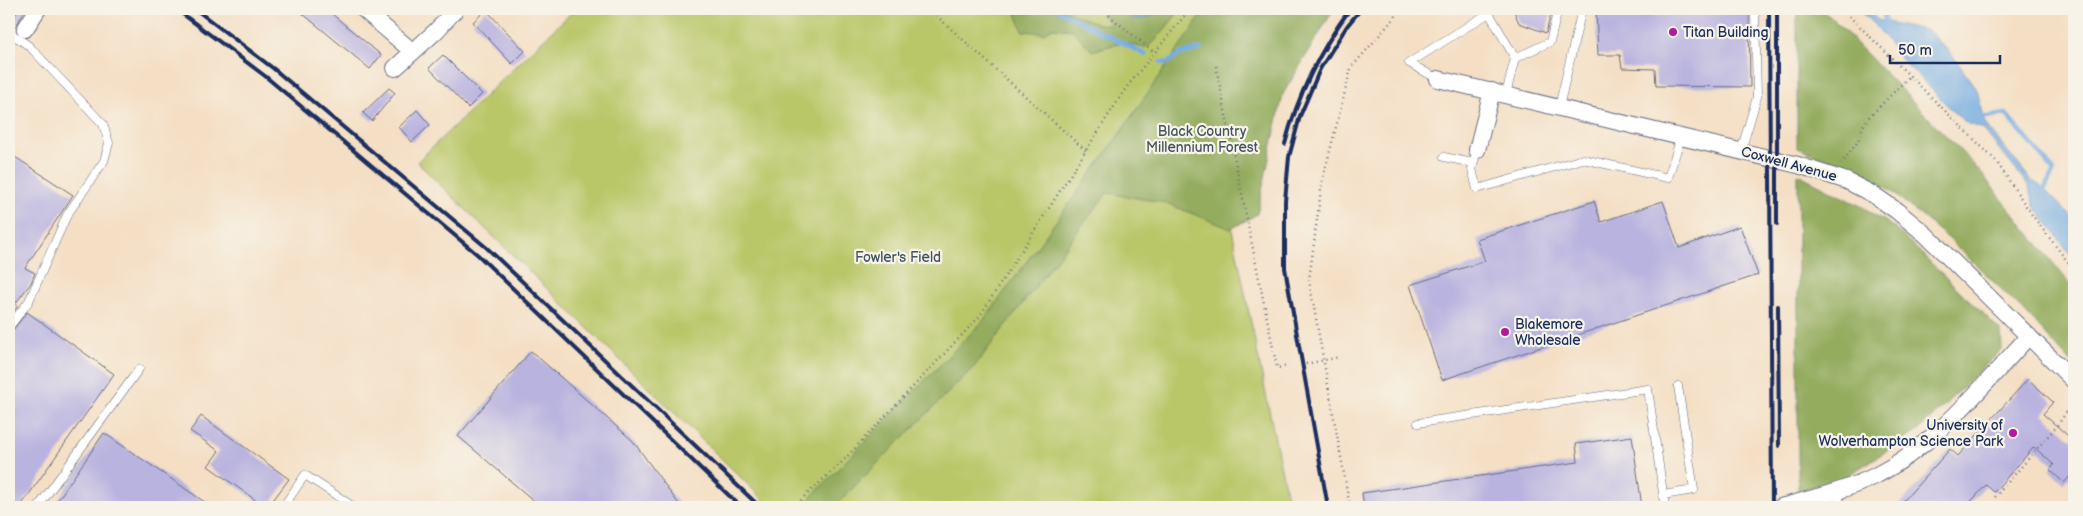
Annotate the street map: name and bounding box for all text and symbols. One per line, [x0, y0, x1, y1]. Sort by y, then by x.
place label: Titan Building [1683, 24, 1769, 41]
marker: Titan Building [1667, 26, 1679, 38]
scale bar [1890, 32, 2000, 64]
text: 50 m [1898, 41, 1932, 60]
park label: Black Country Millennium Forest [1146, 123, 1259, 156]
street label: Coxwell Avenue [1739, 143, 1839, 185]
park label: Fowler's Field [855, 249, 941, 266]
place label: Blakemore Wholesale [1515, 316, 1583, 349]
marker: Blakemore Wholesale [1499, 326, 1511, 338]
place label: University of Wolverhampton Science Park [1819, 417, 2004, 450]
marker: University of Wolverhampton Science Park [2007, 427, 2019, 439]

